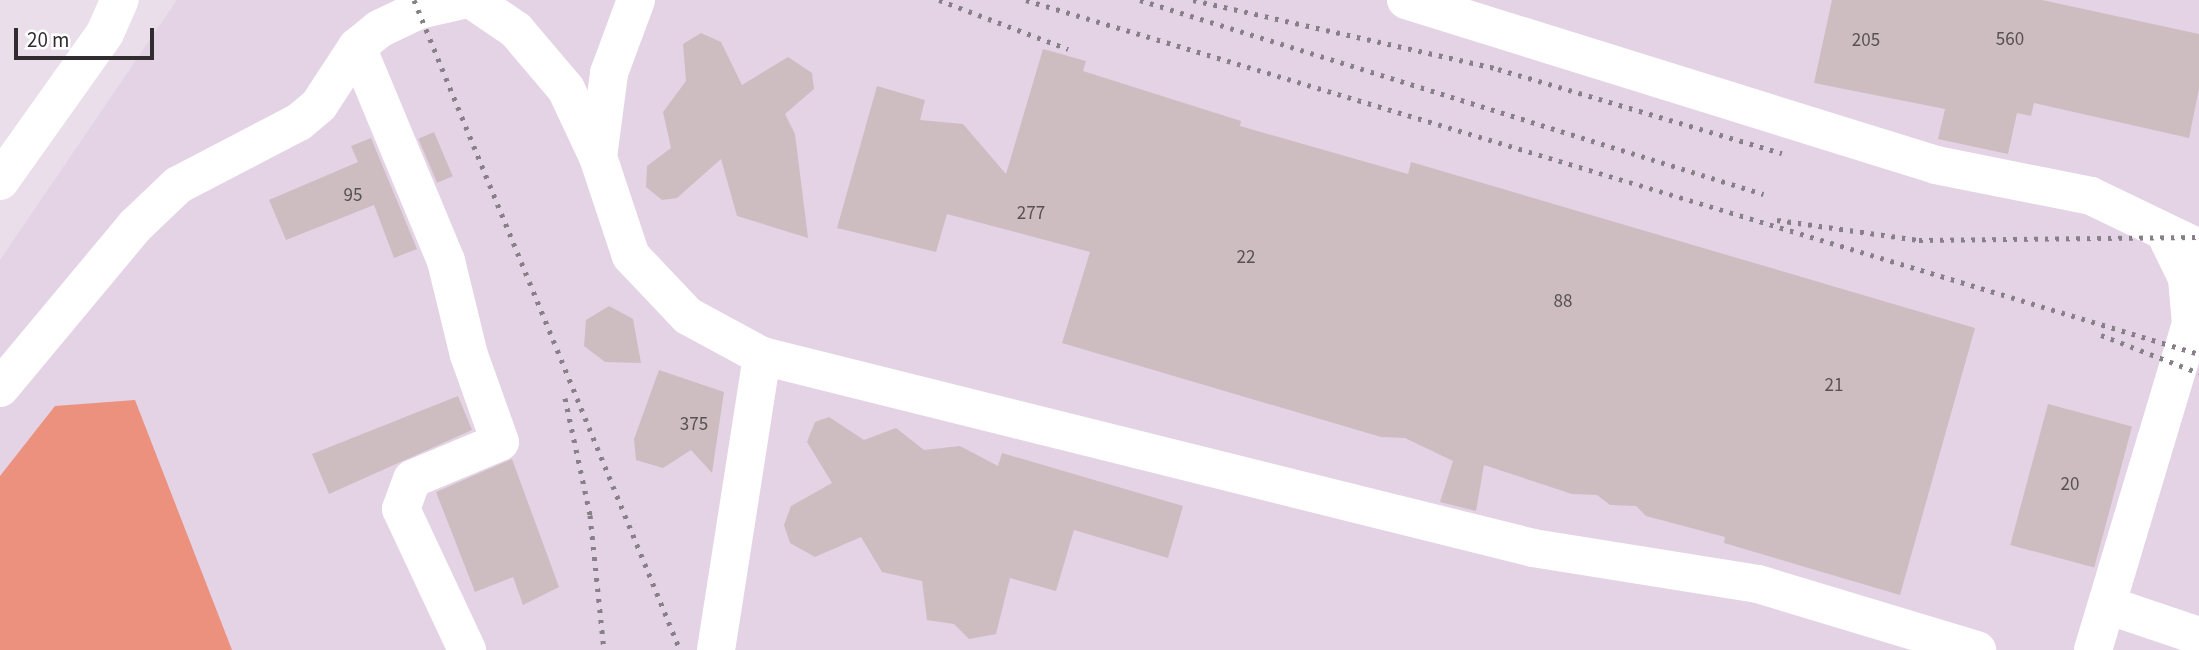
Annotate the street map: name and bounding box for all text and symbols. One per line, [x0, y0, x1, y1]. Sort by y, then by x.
scale bar [18, 14, 158, 58]
text: 20 m [27, 25, 69, 55]
house number: 560 [1996, 29, 2024, 51]
house number: 205 [1852, 30, 1880, 52]
house number: 95 [344, 185, 362, 207]
house number: 277 [1017, 203, 1045, 225]
house number: 22 [1237, 247, 1255, 269]
house number: 88 [1554, 291, 1572, 313]
house number: 21 [1825, 375, 1843, 397]
house number: 375 [680, 414, 708, 436]
house number: 20 [2061, 474, 2079, 496]

